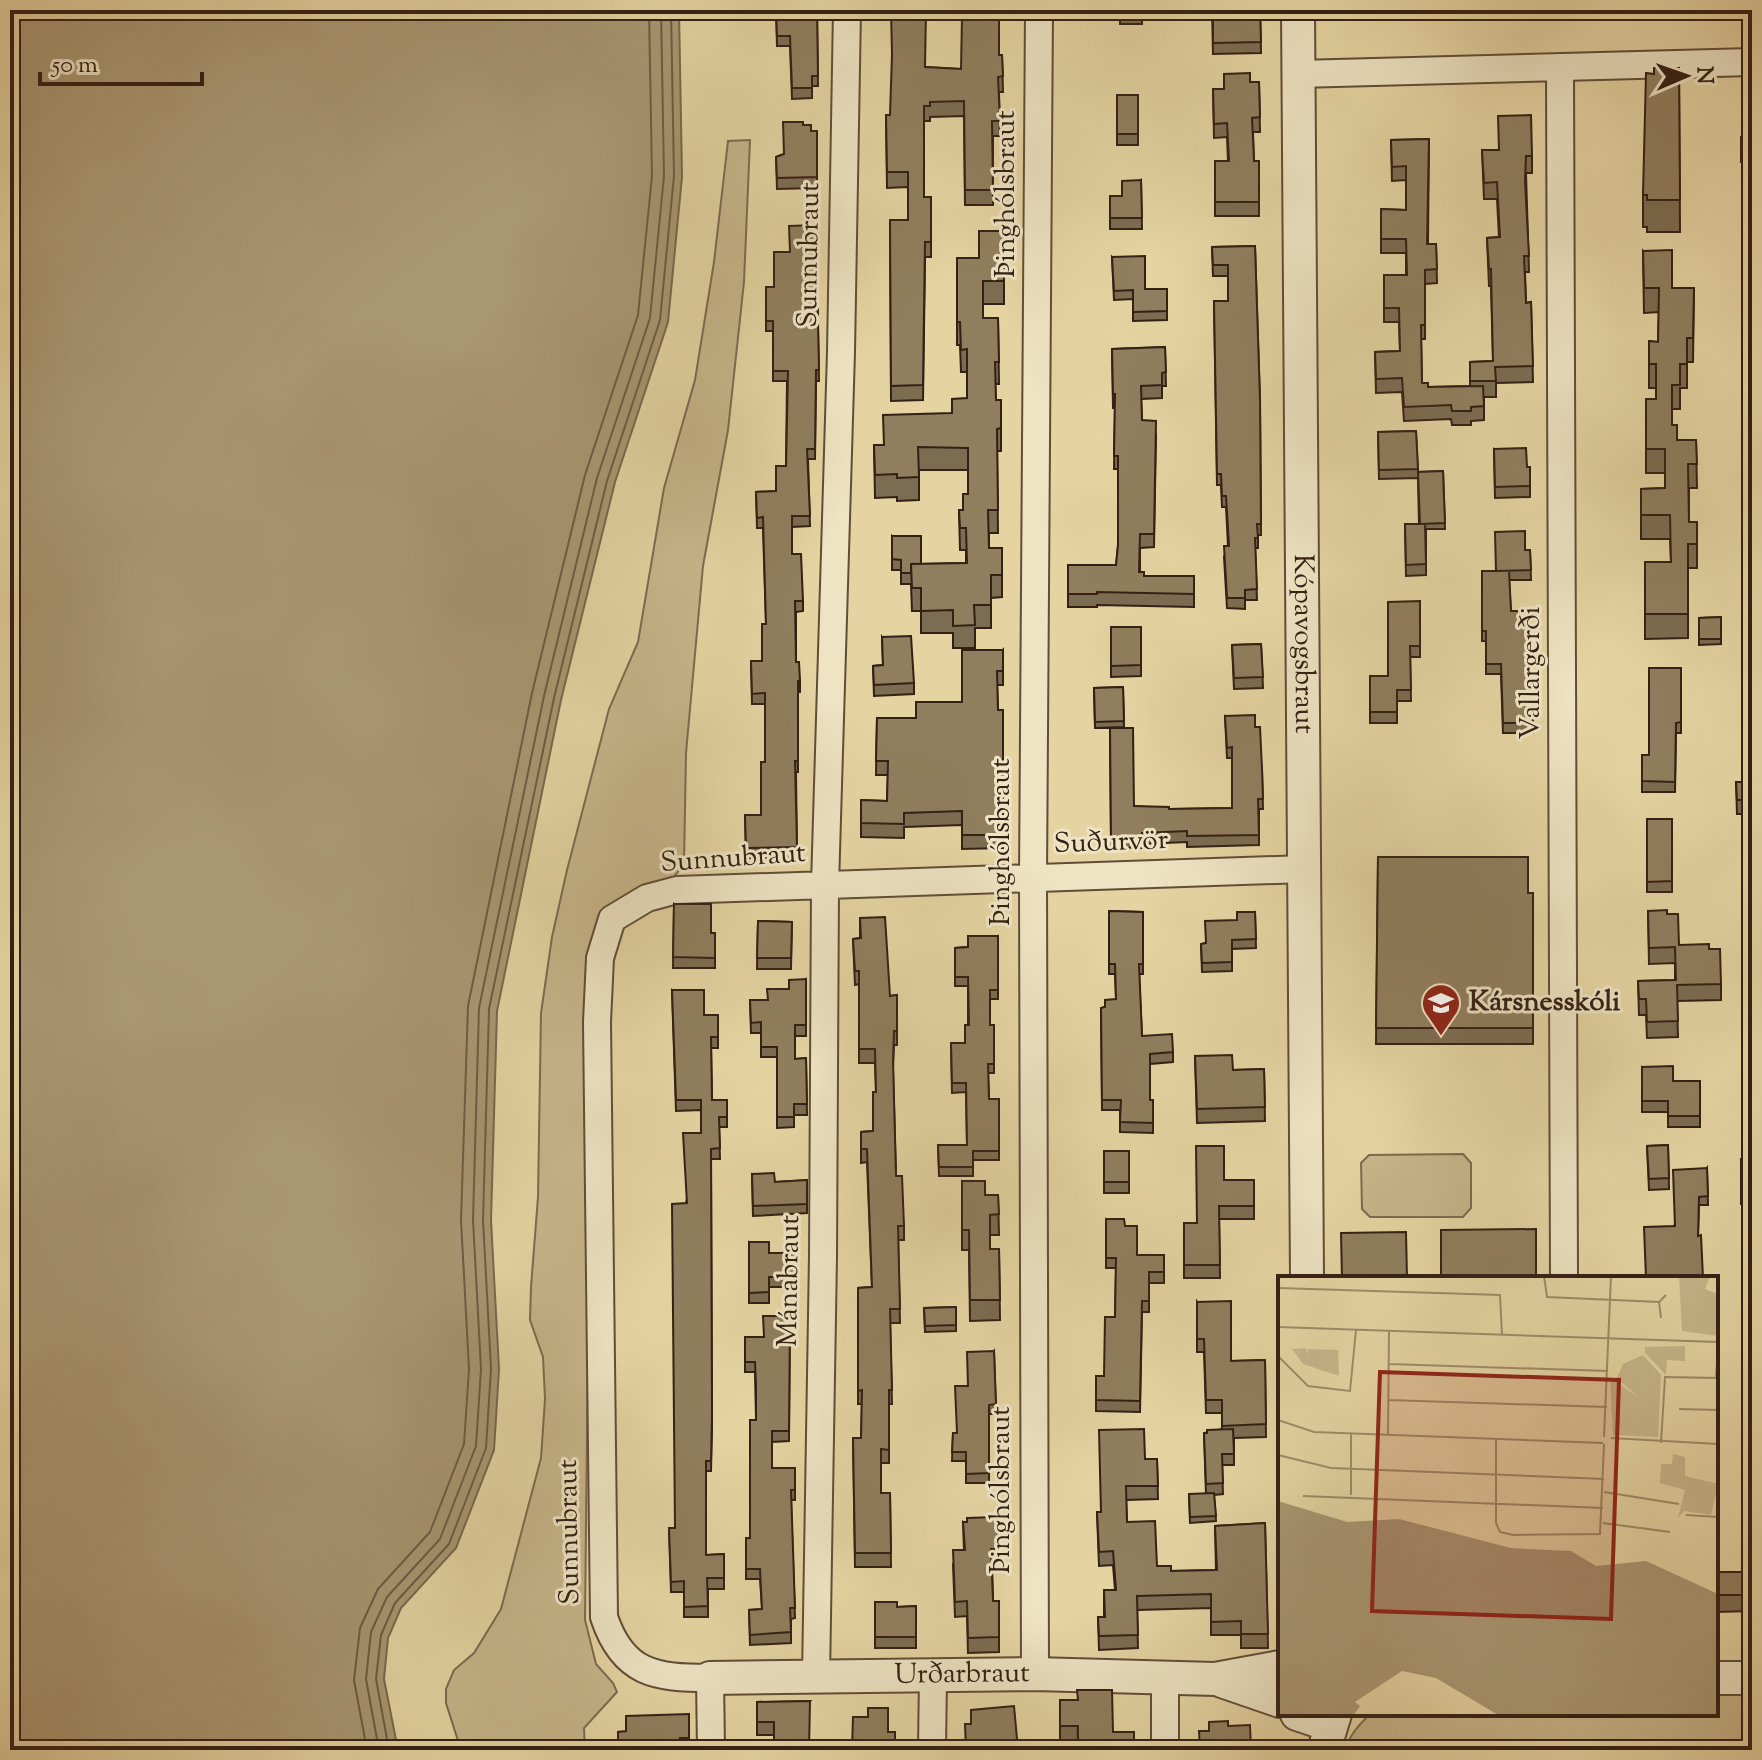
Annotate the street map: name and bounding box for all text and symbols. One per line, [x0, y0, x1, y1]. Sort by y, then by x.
scale bar [40, 36, 202, 86]
north arrow [1646, 36, 1726, 116]
text: 50 m [50, 49, 98, 83]
text: N [1687, 66, 1719, 85]
street label: Þinghólsbraut [987, 110, 1027, 278]
street label: Sunnubraut [789, 181, 831, 328]
street label: Kópavogsbraut [1282, 554, 1323, 734]
street label: Vallargerði [1512, 607, 1552, 739]
street label: Þinghólsbraut [982, 758, 1022, 926]
street label: Suðurvör [1053, 821, 1169, 865]
street label: Sunnubraut [659, 834, 807, 884]
school or university icon: Kársnesskóli [1420, 982, 1462, 1037]
place label: Kársnesskóli [1469, 983, 1620, 1023]
street label: Mánabraut [769, 1214, 811, 1347]
inset map [1278, 1276, 1718, 1716]
street label: Þinghólsbraut [982, 1406, 1022, 1574]
street label: Sunnubraut [549, 1458, 591, 1605]
street label: Urðarbraut [894, 1654, 1030, 1696]

